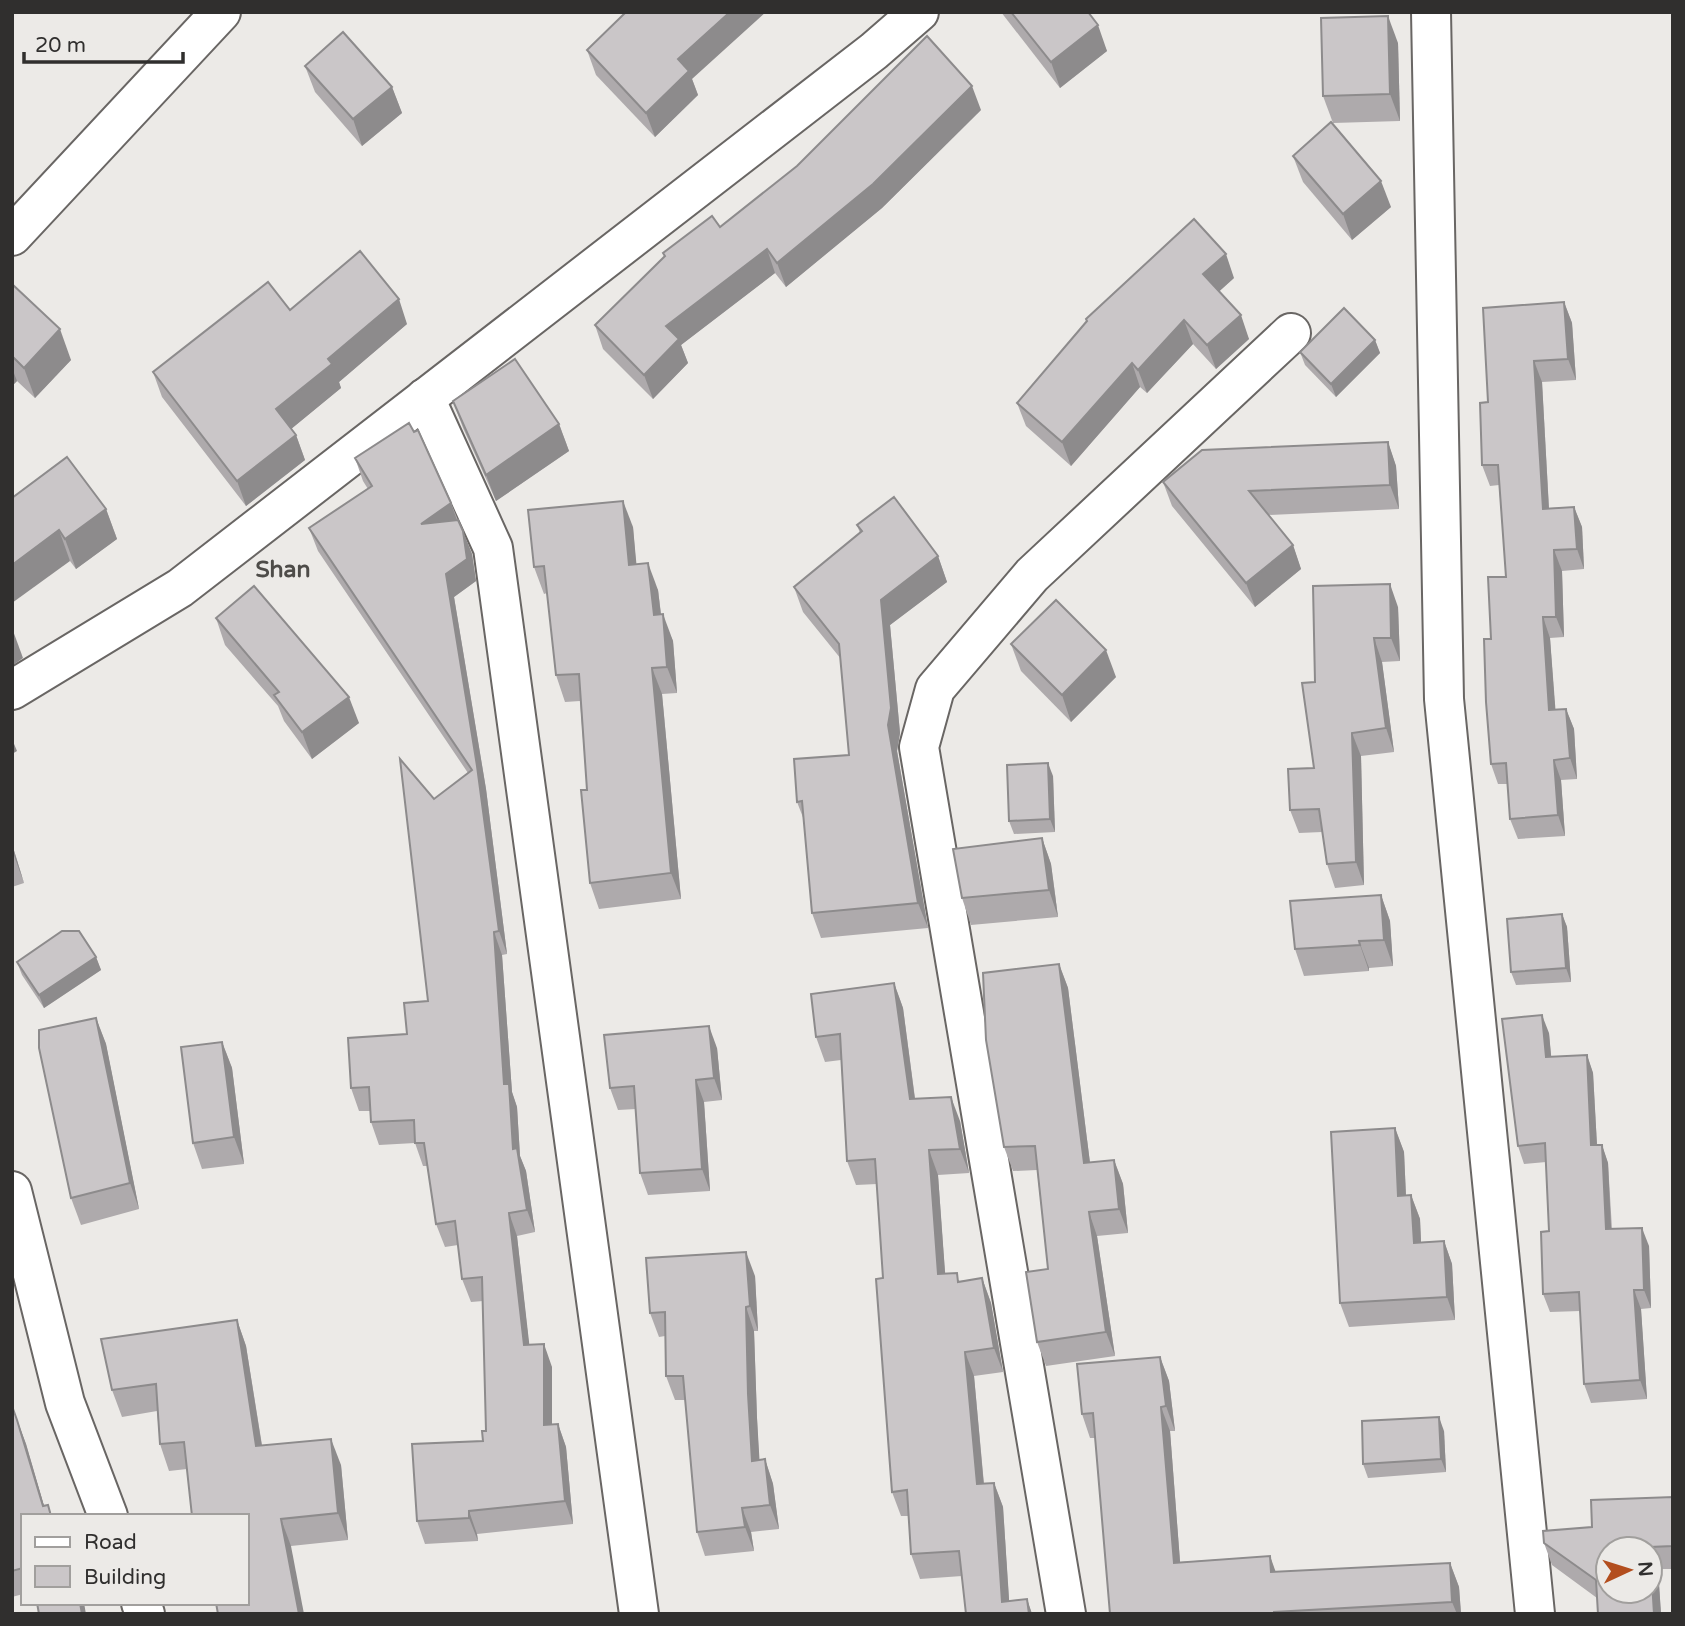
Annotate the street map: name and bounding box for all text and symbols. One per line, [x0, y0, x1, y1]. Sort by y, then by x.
scale bar [24, 21, 184, 65]
text: 20 m [35, 33, 86, 58]
district label: Shan [256, 556, 310, 584]
legend [21, 1514, 248, 1605]
text: Road [84, 1530, 137, 1555]
north arrow [1594, 1535, 1664, 1605]
text: N [1633, 1561, 1656, 1577]
text: Building [84, 1565, 166, 1590]

